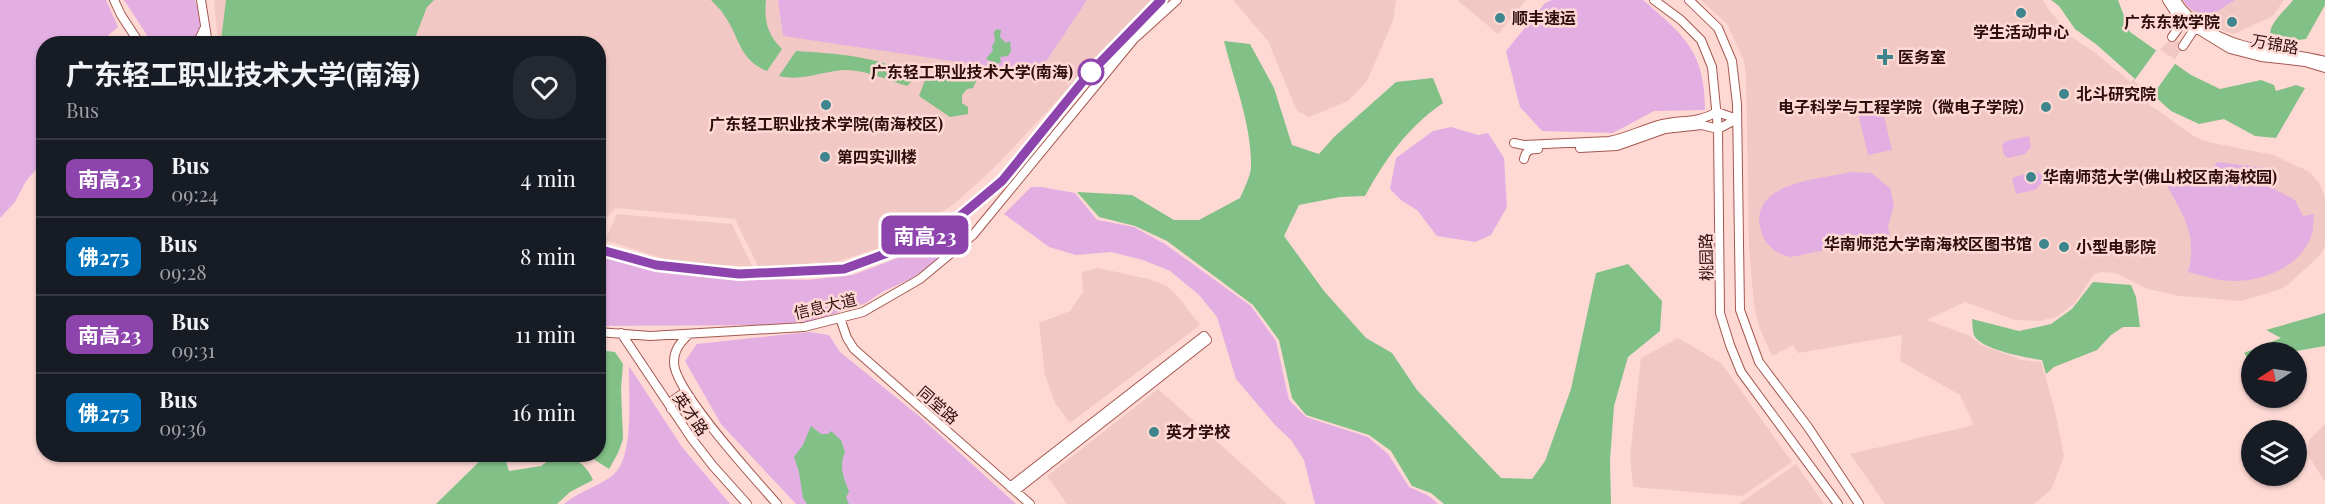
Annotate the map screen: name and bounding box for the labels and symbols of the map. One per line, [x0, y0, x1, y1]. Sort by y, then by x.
marker: 学生活动中心 [2014, 6, 2028, 20]
place label: 顺丰速运 [1512, 7, 1576, 28]
marker: 顺丰速运 [1493, 11, 1507, 25]
place label: 广东东软学院 [2124, 11, 2220, 32]
marker: 广东东软学院 [2225, 15, 2239, 29]
place label: 学生活动中心 [1973, 21, 2069, 42]
street label: 万锦路 [2250, 29, 2301, 58]
place label: 医务室 [1898, 46, 1946, 67]
marker: 医务室 [1876, 48, 1894, 66]
marker: 广东轻工职业技术大学(南海) [1078, 59, 1104, 85]
place label: 广东轻工职业技术大学(南海) [871, 61, 1073, 82]
place label: 北斗研究院 [2076, 83, 2156, 104]
marker: 北斗研究院 [2057, 87, 2071, 101]
place label: 电子科学与工程学院（微电子学院） [1778, 96, 2034, 117]
marker: 广东轻工职业技术学院(南海校区) [819, 98, 833, 112]
marker: 电子科学与工程学院（微电子学院） [2039, 100, 2053, 114]
place label: 广东轻工职业技术学院(南海校区) [709, 113, 943, 134]
place label: 第四实训楼 [837, 146, 917, 167]
marker: 第四实训楼 [818, 150, 832, 164]
place label: 华南师范大学(佛山校区南海校园) [2043, 166, 2277, 187]
marker: 华南师范大学(佛山校区南海校园) [2024, 170, 2038, 184]
line badge: 南高23 [883, 216, 967, 254]
street label: 桃园路 [1695, 233, 1716, 281]
place label: 华南师范大学南海校区图书馆 [1824, 233, 2032, 254]
place label: 小型电影院 [2076, 236, 2156, 257]
marker: 华南师范大学南海校区图书馆 [2037, 237, 2051, 251]
marker: 小型电影院 [2057, 240, 2071, 254]
street label: 信息大道 [791, 288, 858, 323]
north arrow [2241, 342, 2307, 408]
street label: 同堂路 [913, 381, 963, 428]
street label: 英才路 [669, 388, 714, 439]
place label: 英才学校 [1166, 421, 1231, 442]
marker: 英才学校 [1147, 425, 1161, 439]

